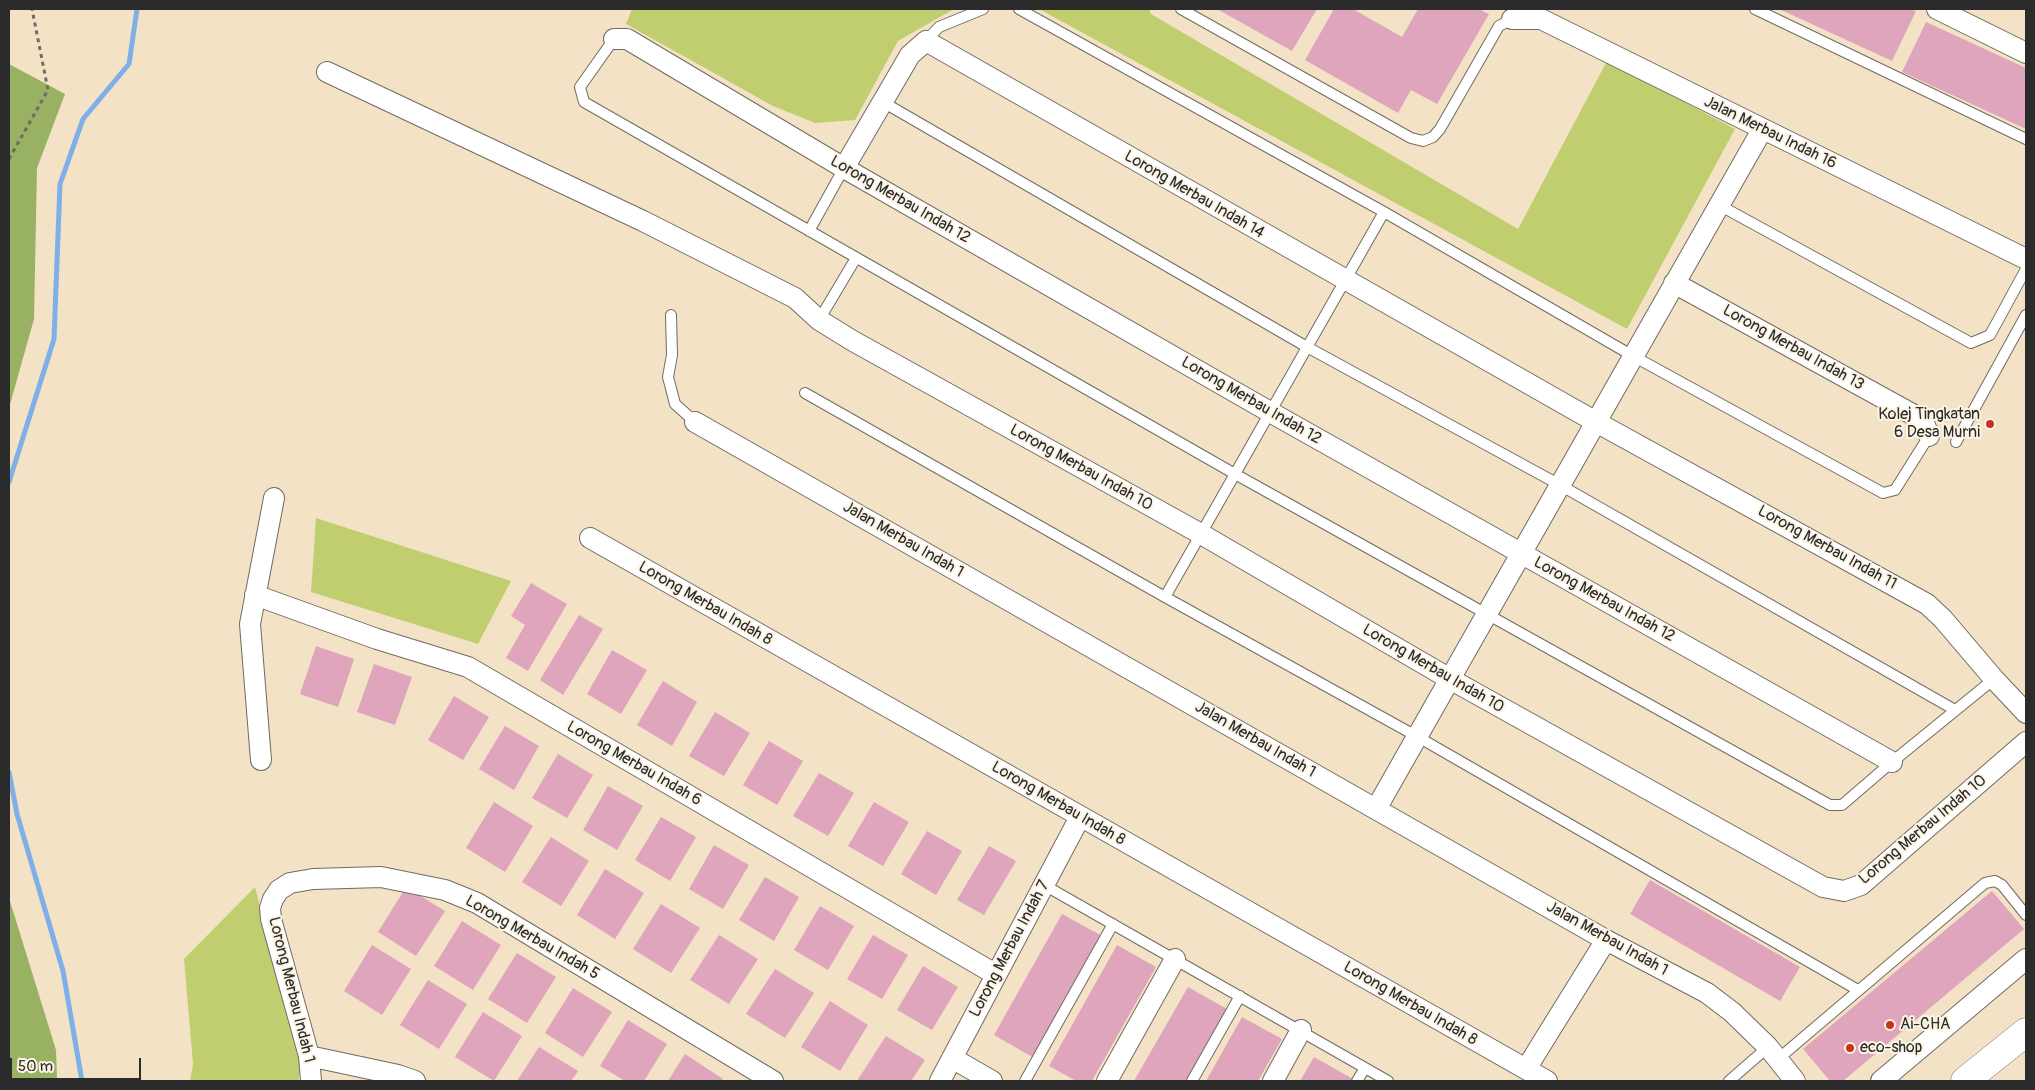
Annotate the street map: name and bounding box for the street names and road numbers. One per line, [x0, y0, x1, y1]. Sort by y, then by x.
street label: Jalan Merbau Indah 16 [1700, 93, 1840, 173]
street label: Lorong Merbau Indah 14 [1120, 147, 1268, 243]
street label: Lorong Merbau Indah 12 [827, 152, 973, 248]
street label: Lorong Merbau Indah 13 [1719, 301, 1867, 395]
street label: Lorong Merbau Indah 12 [1178, 353, 1324, 449]
street label: Lorong Merbau Indah 10 [1006, 421, 1156, 515]
street label: Jalan Merbau Indah 1 [839, 498, 967, 582]
street label: Lorong Merbau Indah 11 [1754, 502, 1900, 594]
street label: Lorong Merbau Indah 12 [1530, 553, 1678, 647]
street label: Lorong Merbau Indah 8 [635, 558, 775, 650]
street label: Lorong Merbau Indah 10 [1359, 621, 1507, 717]
street label: Jalan Merbau Indah 1 [1191, 698, 1319, 782]
street label: Lorong Merbau Indah 6 [563, 717, 705, 811]
street label: Lorong Merbau Indah 8 [988, 758, 1128, 850]
street label: Lorong Merbau Indah 10 [1855, 771, 1991, 889]
street label: Lorong Merbau Indah 7 [966, 877, 1054, 1021]
street label: Lorong Merbau Indah 5 [461, 892, 603, 984]
street label: Jalan Merbau Indah 1 [1543, 898, 1671, 980]
street label: Lorong Merbau Indah 1 [264, 915, 318, 1065]
street label: Lorong Merbau Indah 8 [1340, 958, 1480, 1050]

